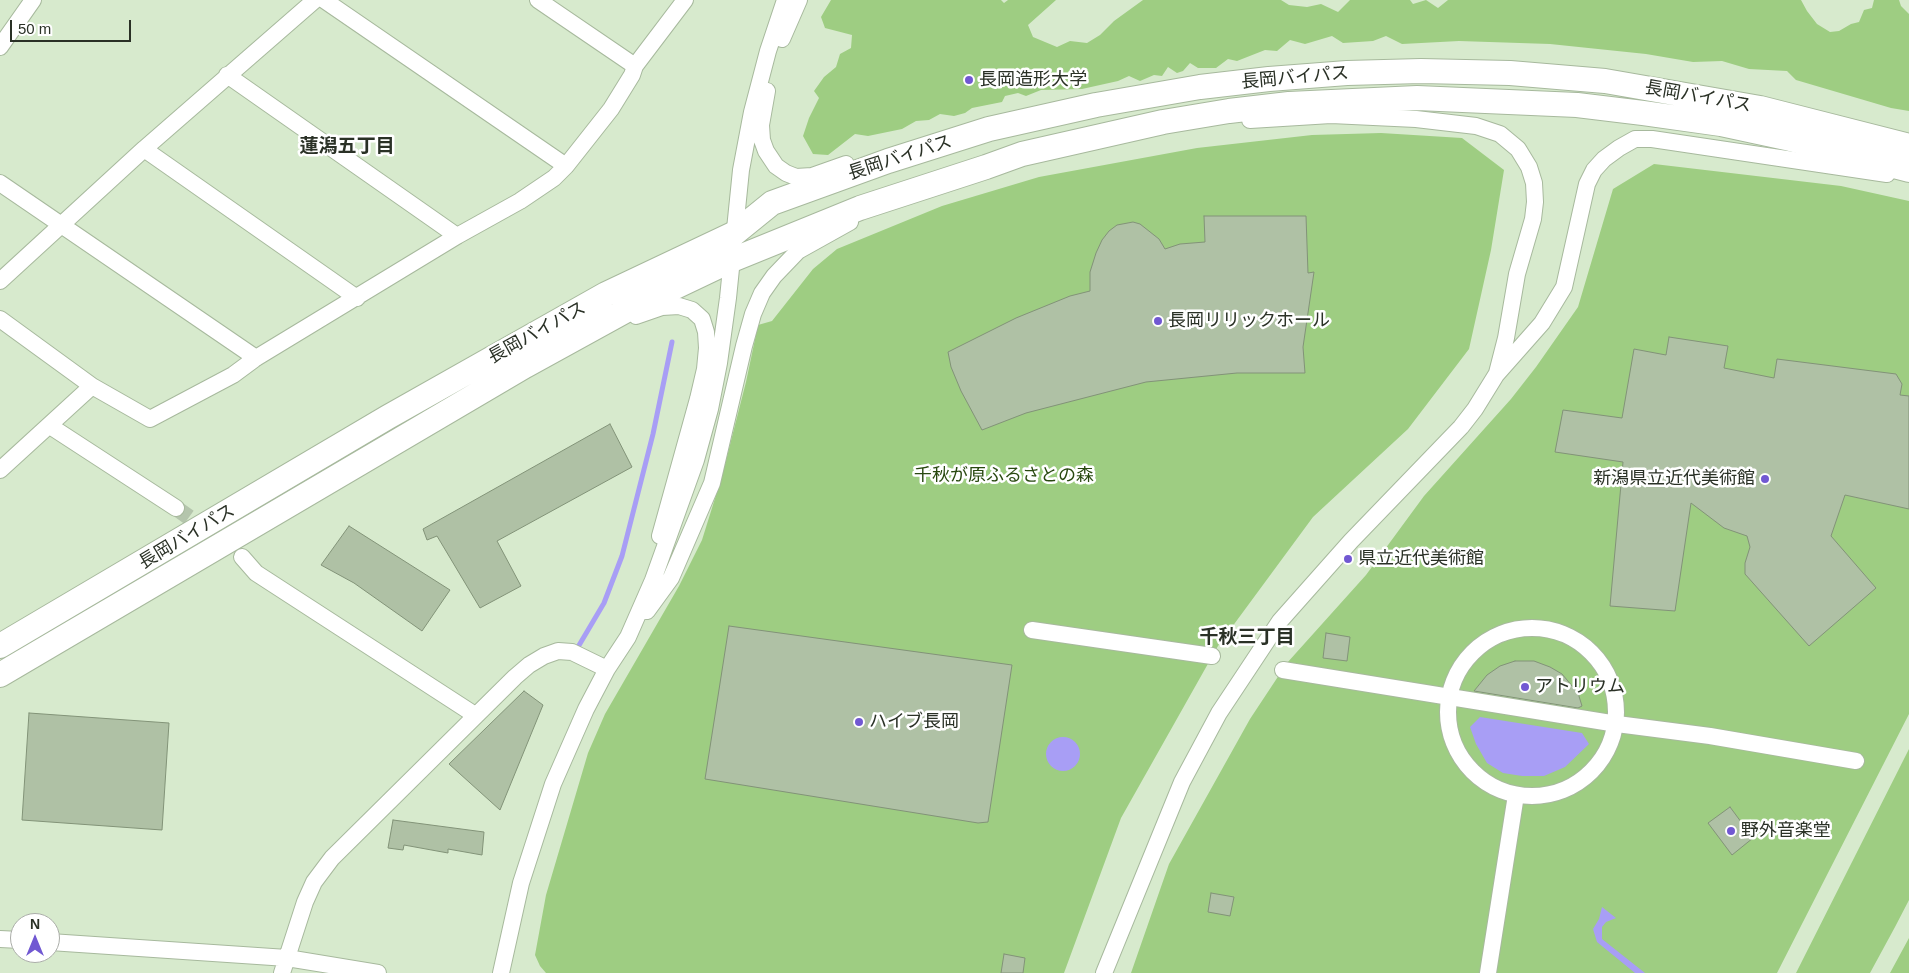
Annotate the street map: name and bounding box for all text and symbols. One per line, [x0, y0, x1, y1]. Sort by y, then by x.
scale bar [12, 10, 134, 42]
text: 50 m [18, 20, 51, 37]
street label: 長岡バイパス [1240, 63, 1350, 93]
place label: 長岡造形大学 [979, 69, 1087, 91]
marker: 長岡造形大学 [963, 74, 975, 86]
street label: 長岡バイパス [1643, 77, 1753, 117]
street label: 長岡バイパス [845, 131, 955, 185]
district label: 蓮潟五丁目 [300, 136, 394, 158]
street label: 長岡バイパス [485, 297, 589, 369]
place label: 長岡リリックホール [1168, 310, 1330, 332]
marker: 長岡リリックホール [1152, 315, 1164, 327]
park label: 千秋が原ふるさとの森 [914, 465, 1094, 487]
place label: 新潟県立近代美術館 [1593, 468, 1755, 490]
marker: 新潟県立近代美術館 [1759, 473, 1771, 485]
street label: 長岡バイパス [135, 500, 239, 574]
place label: 県立近代美術館 [1358, 548, 1484, 570]
marker: 県立近代美術館 [1342, 553, 1354, 565]
district label: 千秋三丁目 [1200, 627, 1294, 649]
place label: アトリウム [1535, 676, 1625, 698]
marker: アトリウム [1519, 681, 1531, 693]
place label: ハイブ長岡 [869, 711, 959, 733]
marker: ハイブ長岡 [853, 716, 865, 728]
place label: 野外音楽堂 [1741, 820, 1831, 842]
marker: 野外音楽堂 [1725, 825, 1737, 837]
north arrow [10, 913, 60, 963]
text: N [30, 916, 40, 932]

